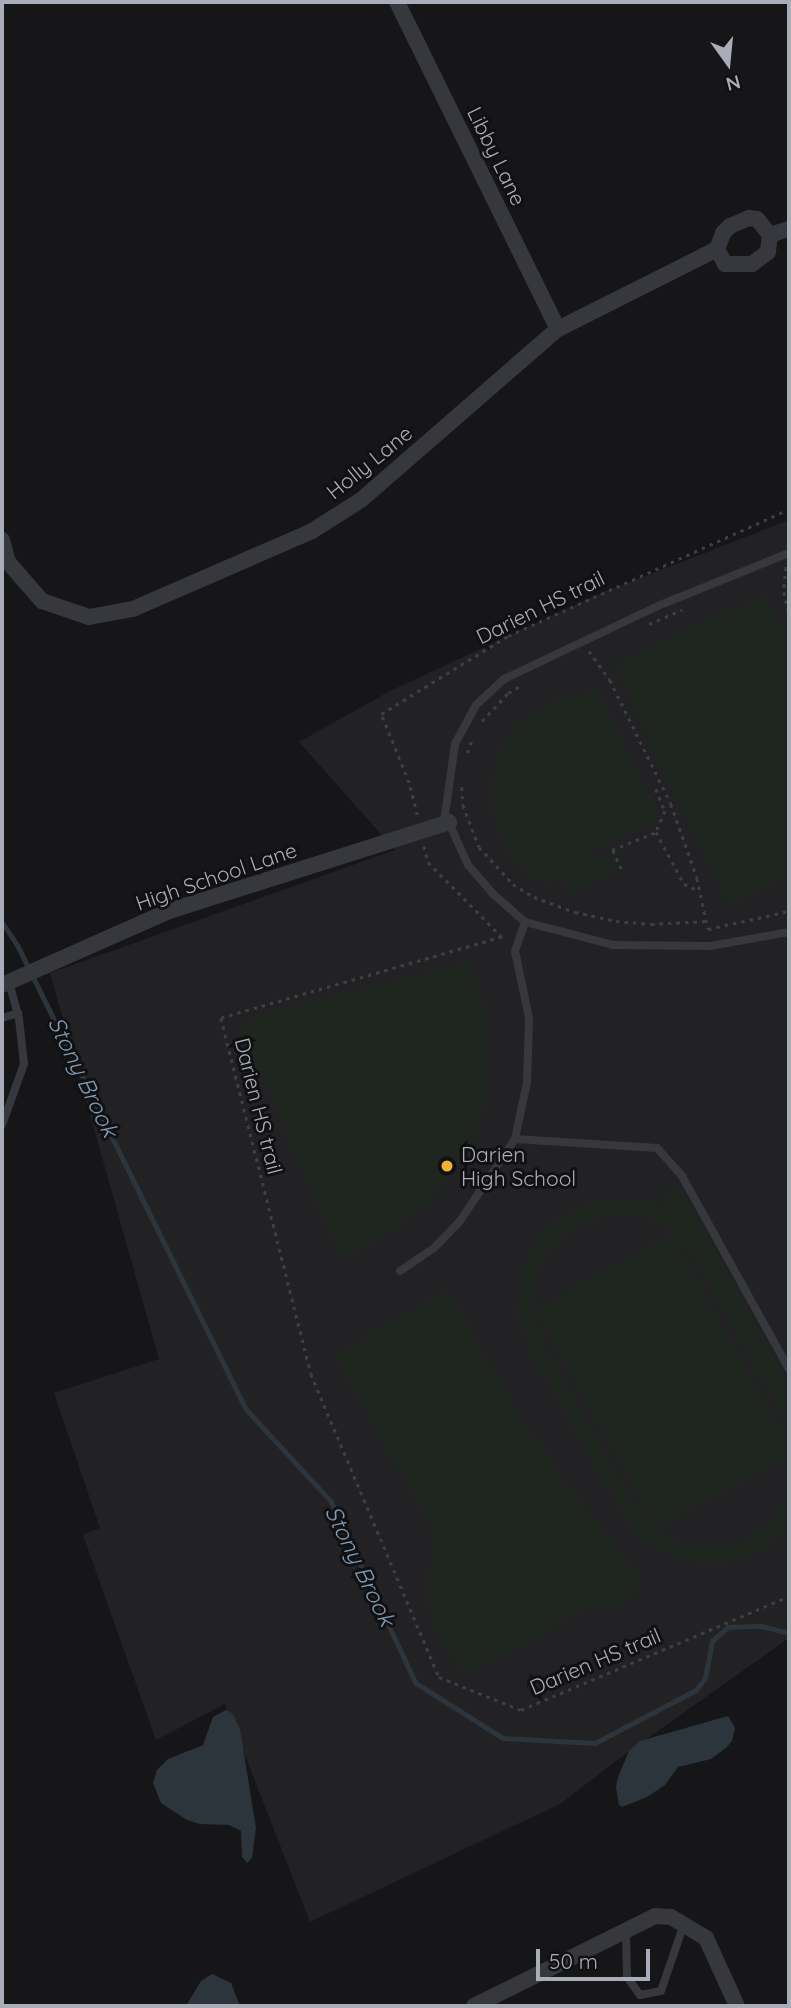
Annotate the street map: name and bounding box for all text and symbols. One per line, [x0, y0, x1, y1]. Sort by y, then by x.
north arrow [693, 28, 763, 98]
text: N [724, 70, 743, 97]
street label: Libby Lane [462, 103, 532, 209]
street label: Holly Lane [321, 420, 417, 504]
street label: Darien HS trail [472, 565, 608, 649]
street label: High School Lane [132, 837, 300, 915]
water label: Stony Brook [42, 1012, 124, 1142]
street label: Darien HS trail [230, 1035, 288, 1177]
place label: Darien High School [461, 1141, 576, 1191]
marker: Darien High School [439, 1158, 455, 1174]
water label: Stony Brook [319, 1501, 401, 1631]
street label: Darien HS trail [526, 1622, 664, 1700]
scale bar [539, 1934, 653, 1978]
text: 50 m [549, 1948, 598, 1974]

